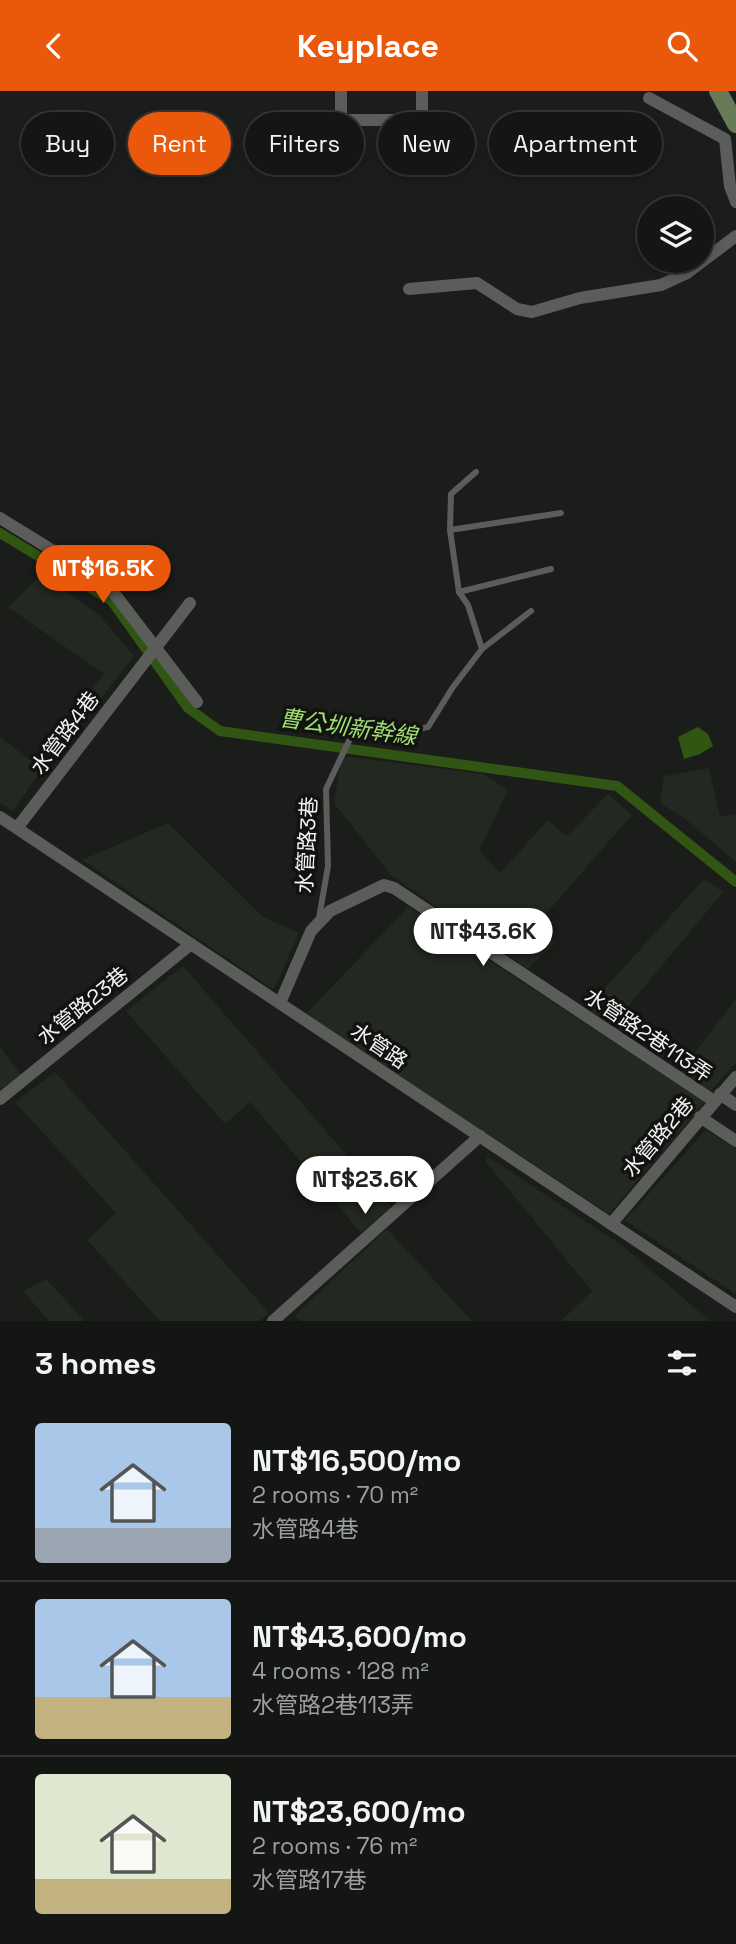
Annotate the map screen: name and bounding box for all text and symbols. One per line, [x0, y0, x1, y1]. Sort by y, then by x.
text: Keyplace [297, 26, 439, 66]
icon: back [35, 27, 73, 65]
icon: search [663, 27, 701, 65]
chip: Buy [21, 112, 114, 175]
chip: Rent [128, 112, 231, 175]
chip: Filters [245, 112, 364, 175]
chip: New [378, 112, 475, 175]
chip: Apartment [489, 112, 662, 175]
map controls [637, 196, 714, 273]
button: layers [637, 196, 714, 273]
pin: NT$16.5K [31, 545, 175, 605]
text: NT$16.5K [52, 553, 154, 583]
street label: 水管路4巷 [25, 686, 105, 780]
water label: 曹公圳新幹線 [278, 703, 421, 752]
street label: 水管路3巷 [290, 796, 323, 894]
pin: NT$43.6K [411, 909, 555, 968]
text: NT$43.6K [430, 916, 536, 946]
street label: 水管路23巷 [32, 961, 134, 1050]
street label: 水管路2巷113弄 [579, 982, 717, 1087]
street label: 水管路 [346, 1017, 413, 1074]
street label: 水管路2巷 [616, 1091, 699, 1182]
pin: NT$23.6K [293, 1157, 437, 1216]
text: NT$23.6K [312, 1164, 418, 1194]
text: 3 homes [35, 1344, 156, 1383]
icon: filters [663, 1344, 701, 1382]
text: NT$16,500/mo [252, 1441, 461, 1480]
icon: home [91, 1451, 175, 1535]
text: 2 rooms · 70 m² [252, 1480, 418, 1510]
text: 水管路4巷 [252, 1514, 358, 1544]
text: NT$43,600/mo [252, 1617, 467, 1656]
icon: home [91, 1627, 175, 1711]
text: 4 rooms · 128 m² [252, 1656, 429, 1686]
text: 水管路2巷113弄 [252, 1690, 414, 1720]
text: NT$23,600/mo [252, 1792, 466, 1831]
icon: home [91, 1802, 175, 1886]
text: 2 rooms · 76 m² [252, 1831, 417, 1861]
text: 水管路17巷 [252, 1865, 367, 1895]

